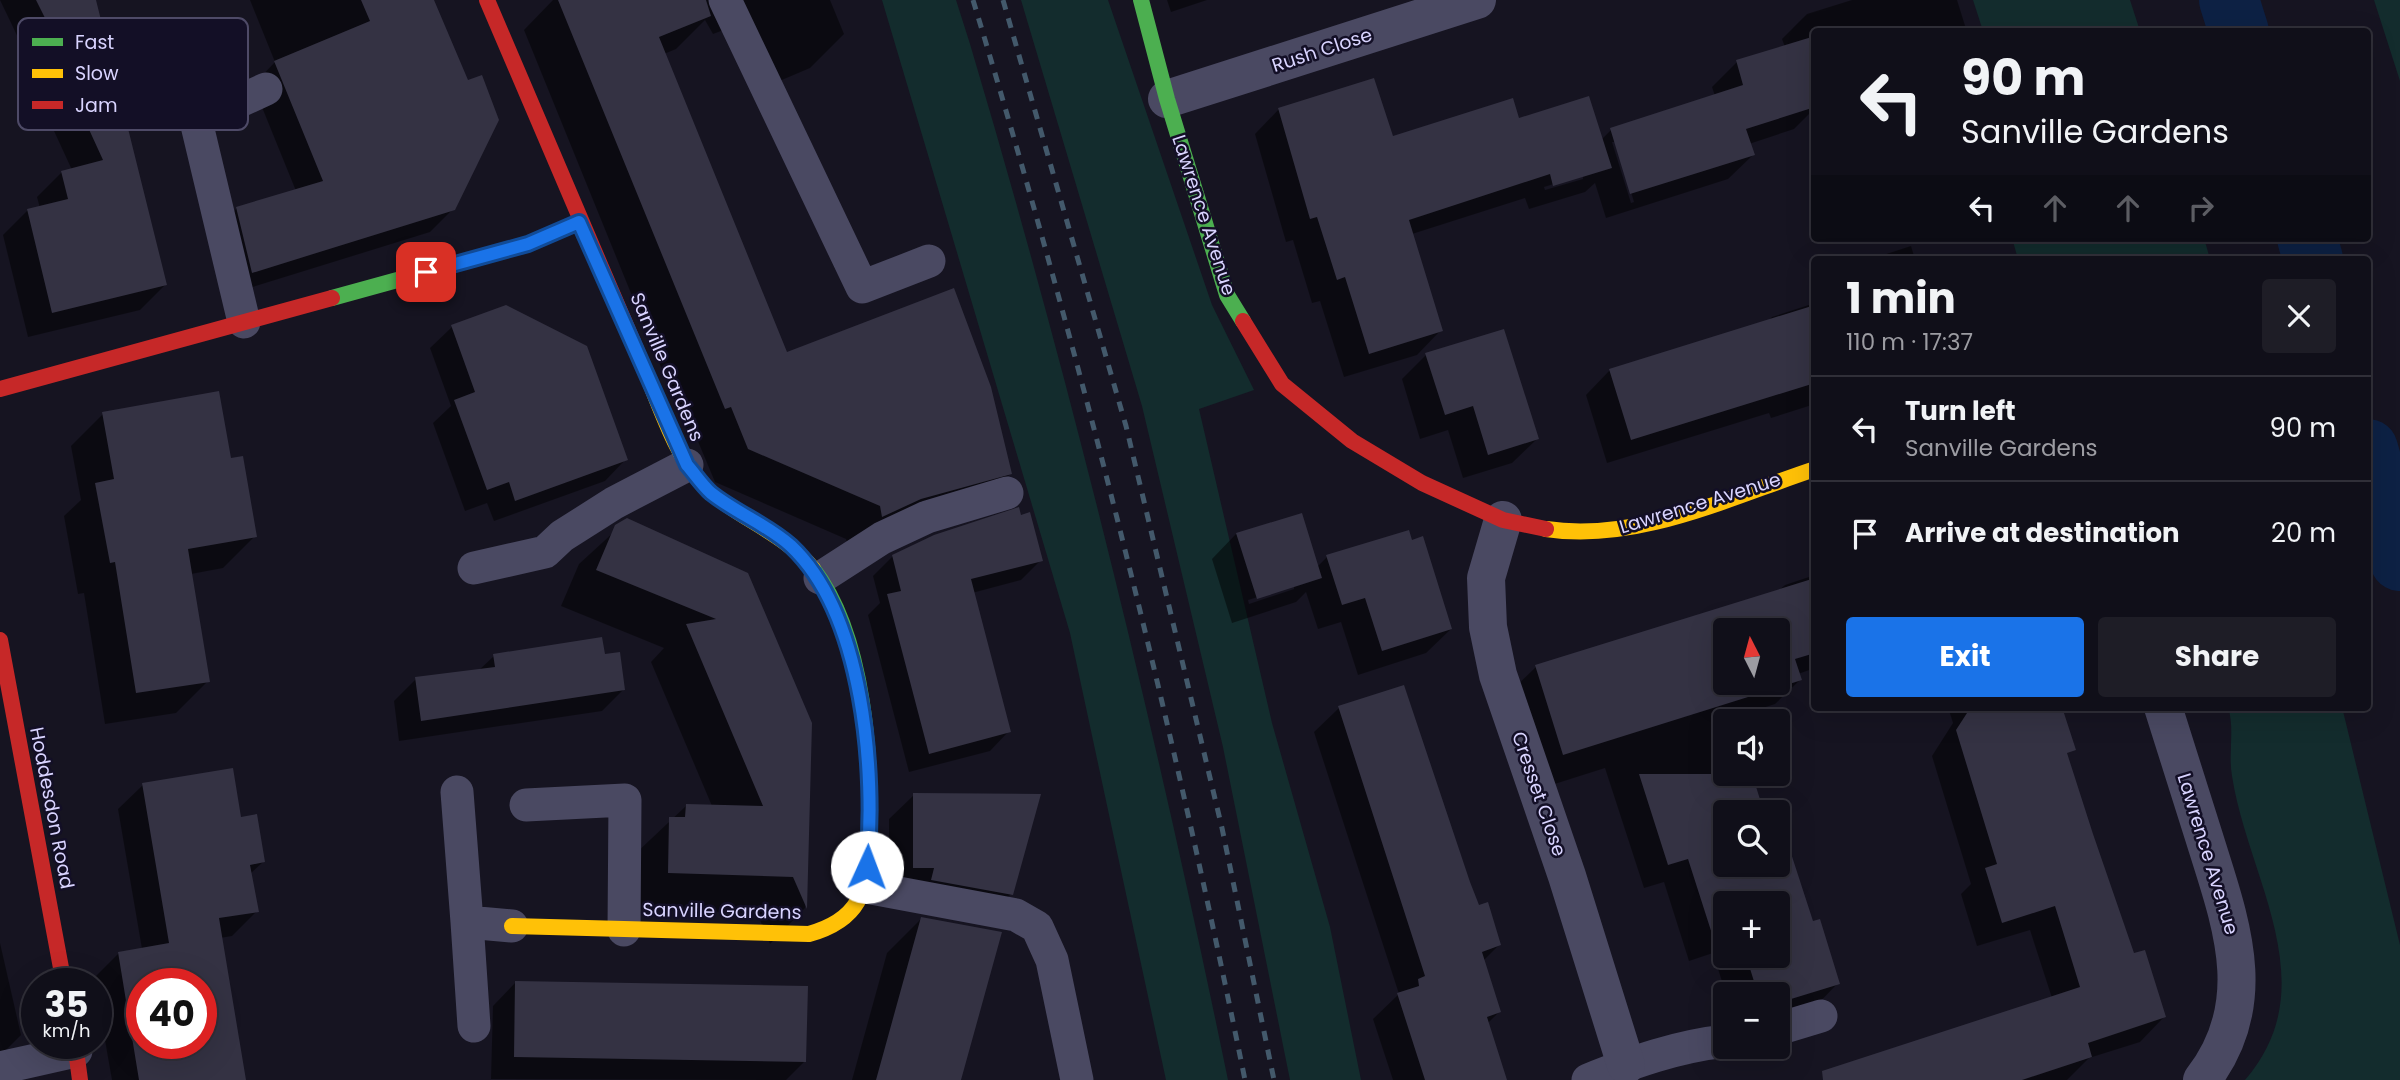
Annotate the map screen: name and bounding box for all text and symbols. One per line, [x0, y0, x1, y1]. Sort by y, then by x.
legend [18, 18, 248, 130]
street label: Rush Close [1268, 21, 1376, 79]
text: Fast [75, 29, 114, 56]
text: 90 m [1961, 44, 2085, 112]
icon: left [1846, 56, 1937, 147]
text: Slow [75, 60, 119, 87]
text: Jam [75, 92, 117, 119]
text: Sanville Gardens [1961, 109, 2229, 154]
street label: Lawrence Avenue [1165, 131, 1243, 299]
icon: left [1963, 189, 2001, 227]
icon: ahead [2036, 189, 2074, 227]
icon: ahead [2109, 189, 2147, 227]
icon: right [2182, 189, 2220, 227]
pin [396, 242, 456, 302]
icon: arrive [407, 253, 445, 291]
text: 1 min [1846, 269, 1956, 328]
button: close [2262, 279, 2336, 353]
street label: Sanville Gardens [623, 288, 711, 446]
text: 110 m · 17:37 [1846, 326, 1973, 358]
text: Turn left [1905, 393, 2016, 429]
icon: left [1846, 410, 1884, 448]
text: 90 m [2270, 410, 2336, 446]
text: Sanville Gardens [1905, 432, 2098, 464]
street label: Lawrence Avenue [1616, 466, 1784, 540]
icon: arrive [1846, 515, 1884, 553]
text: Arrive at destination [1905, 515, 2180, 551]
text: 20 m [2271, 515, 2336, 551]
button: Exit [1846, 617, 2084, 697]
button: Share [2098, 617, 2336, 697]
north arrow [1713, 618, 1790, 695]
map controls [1713, 618, 1790, 1059]
button: sound [1713, 709, 1790, 786]
street label: Hoddesdon Road [23, 725, 81, 891]
street label: Cresset Close [1505, 728, 1573, 860]
street label: Lawrence Avenue [2171, 770, 2245, 938]
button: search [1713, 800, 1790, 877]
position arrow [830, 830, 904, 904]
button: + [1713, 891, 1790, 968]
street label: Sanville Gardens [642, 896, 802, 926]
speed limit sign: 40 [126, 968, 217, 1059]
text: 35 [45, 980, 88, 1029]
button: − [1713, 982, 1790, 1059]
text: km/h [43, 1018, 90, 1043]

